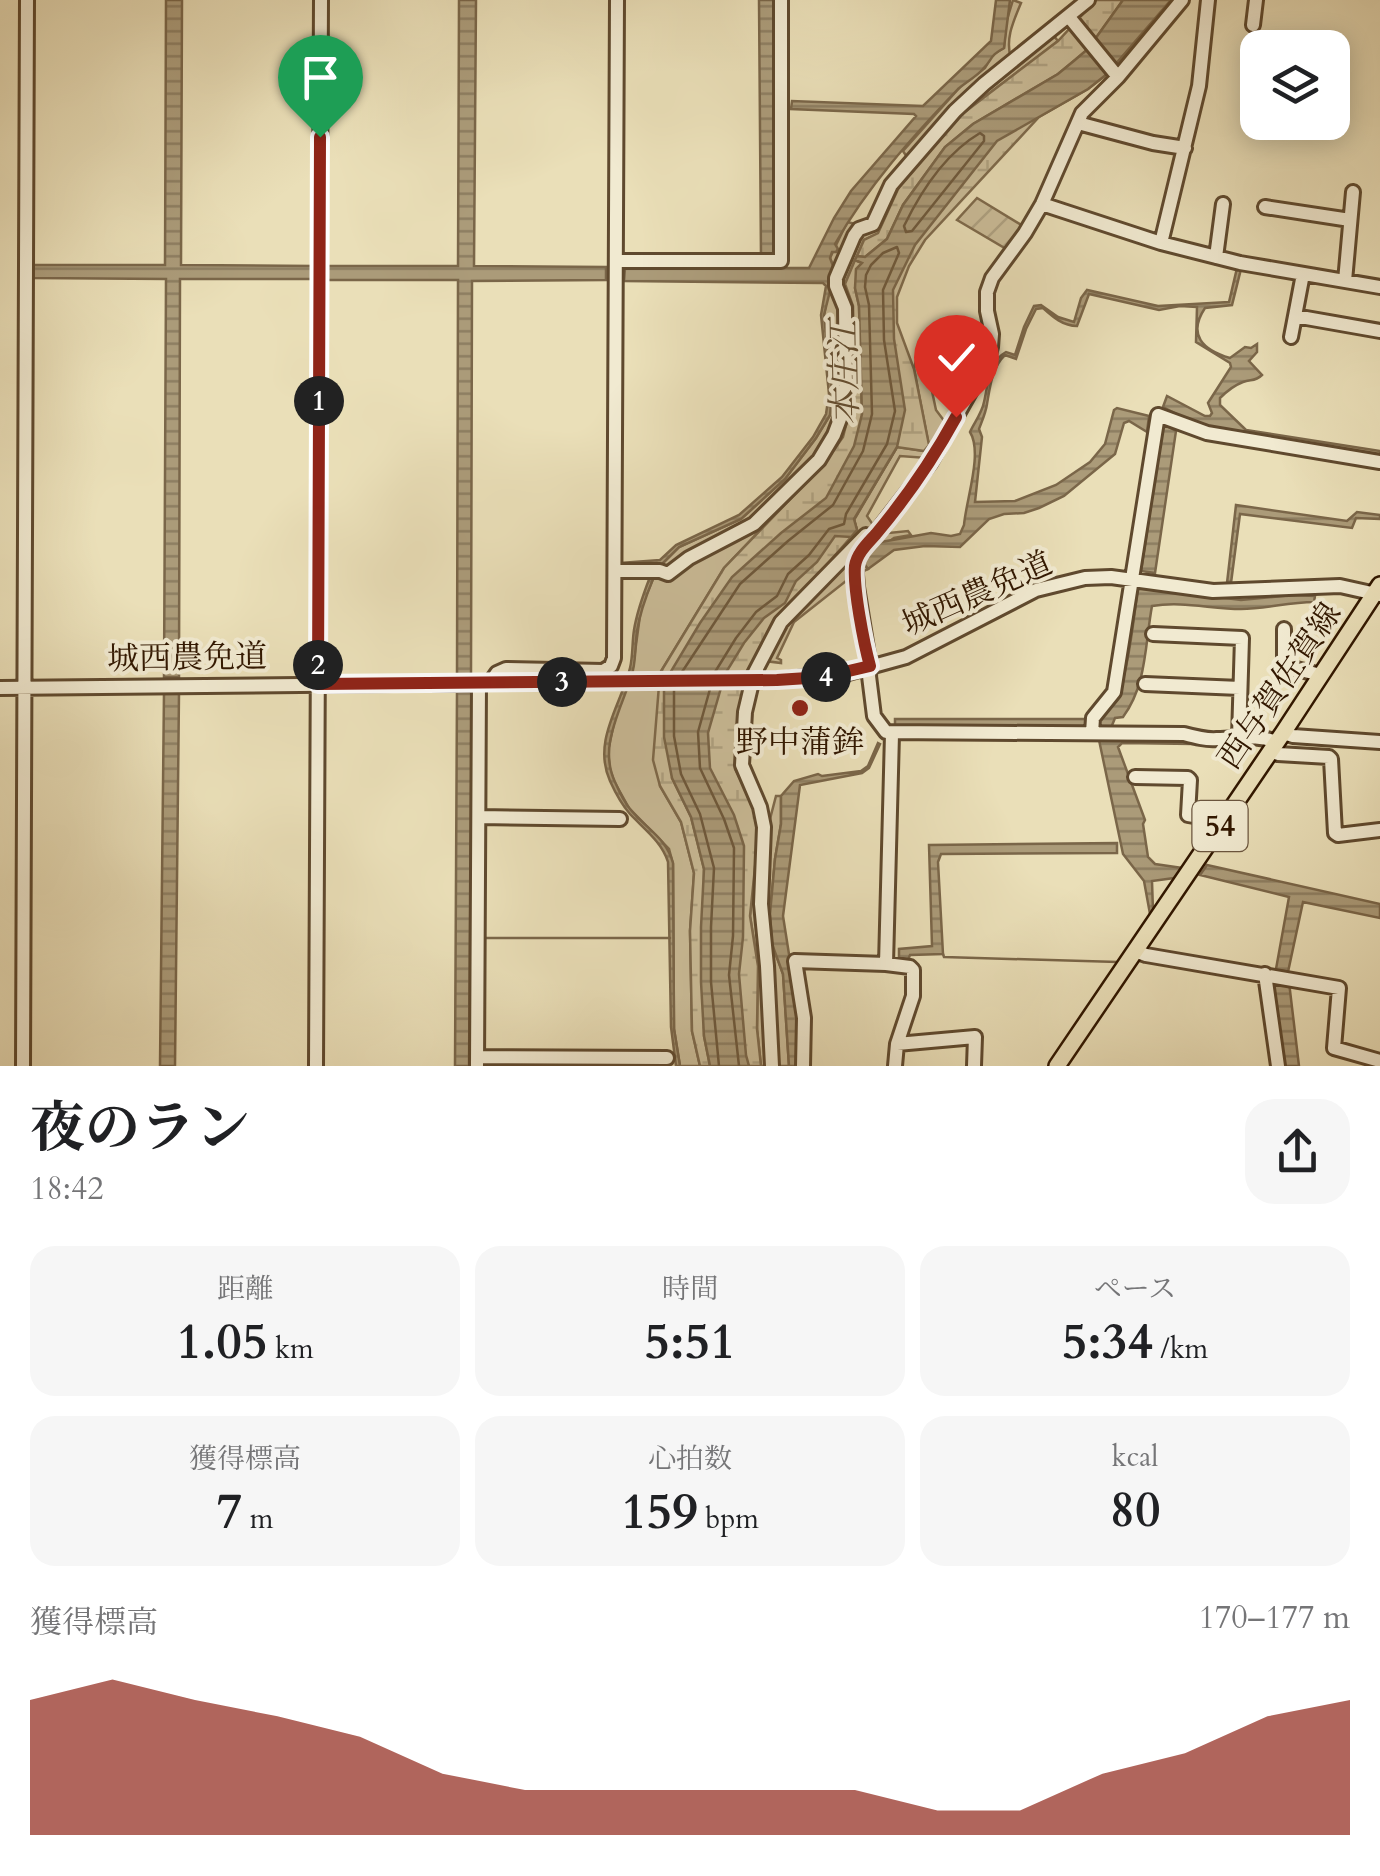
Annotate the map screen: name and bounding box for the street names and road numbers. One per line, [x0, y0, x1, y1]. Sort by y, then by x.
street label: 城西農免道 [895, 541, 1059, 647]
street label: 西与賀佐賀線 [1208, 594, 1352, 778]
street label: 城西農免道 [107, 635, 267, 681]
road number: 54 [1192, 801, 1248, 851]

